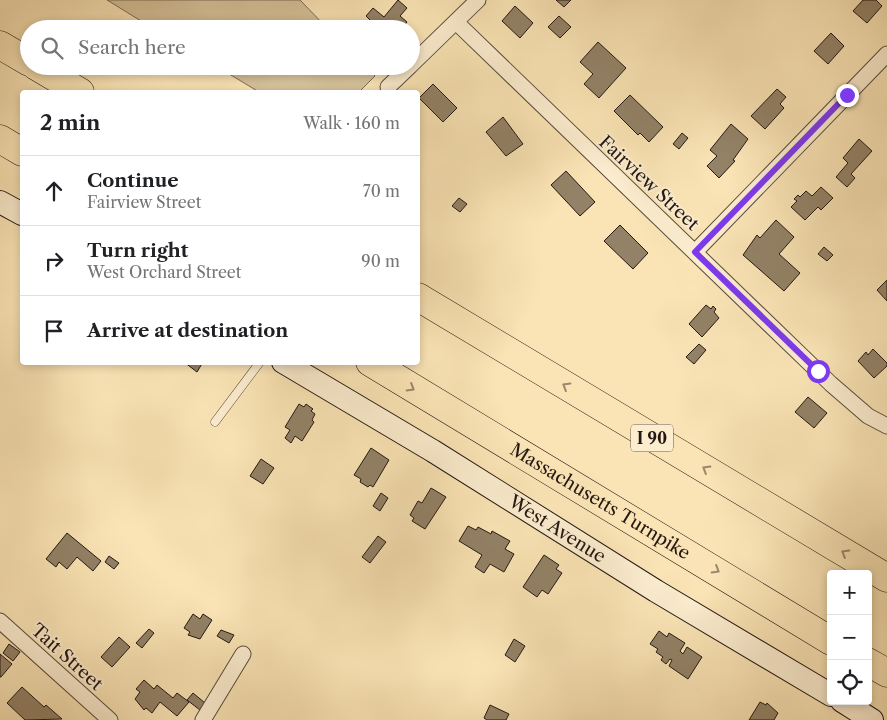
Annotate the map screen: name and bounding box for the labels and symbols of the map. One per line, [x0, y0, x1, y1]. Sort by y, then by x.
route end [836, 84, 859, 107]
street label: Fairview Street [594, 131, 704, 235]
route start [807, 360, 830, 383]
one-way arrow [406, 381, 415, 391]
one-way arrow [563, 382, 572, 392]
road number: I 90 [631, 424, 673, 452]
street label: Massachusetts Turnpike [506, 438, 694, 564]
one-way arrow [702, 466, 711, 476]
street label: West Avenue [504, 490, 610, 568]
one-way arrow [842, 549, 851, 559]
one-way arrow [710, 563, 719, 573]
street label: Tait Street [27, 619, 108, 695]

